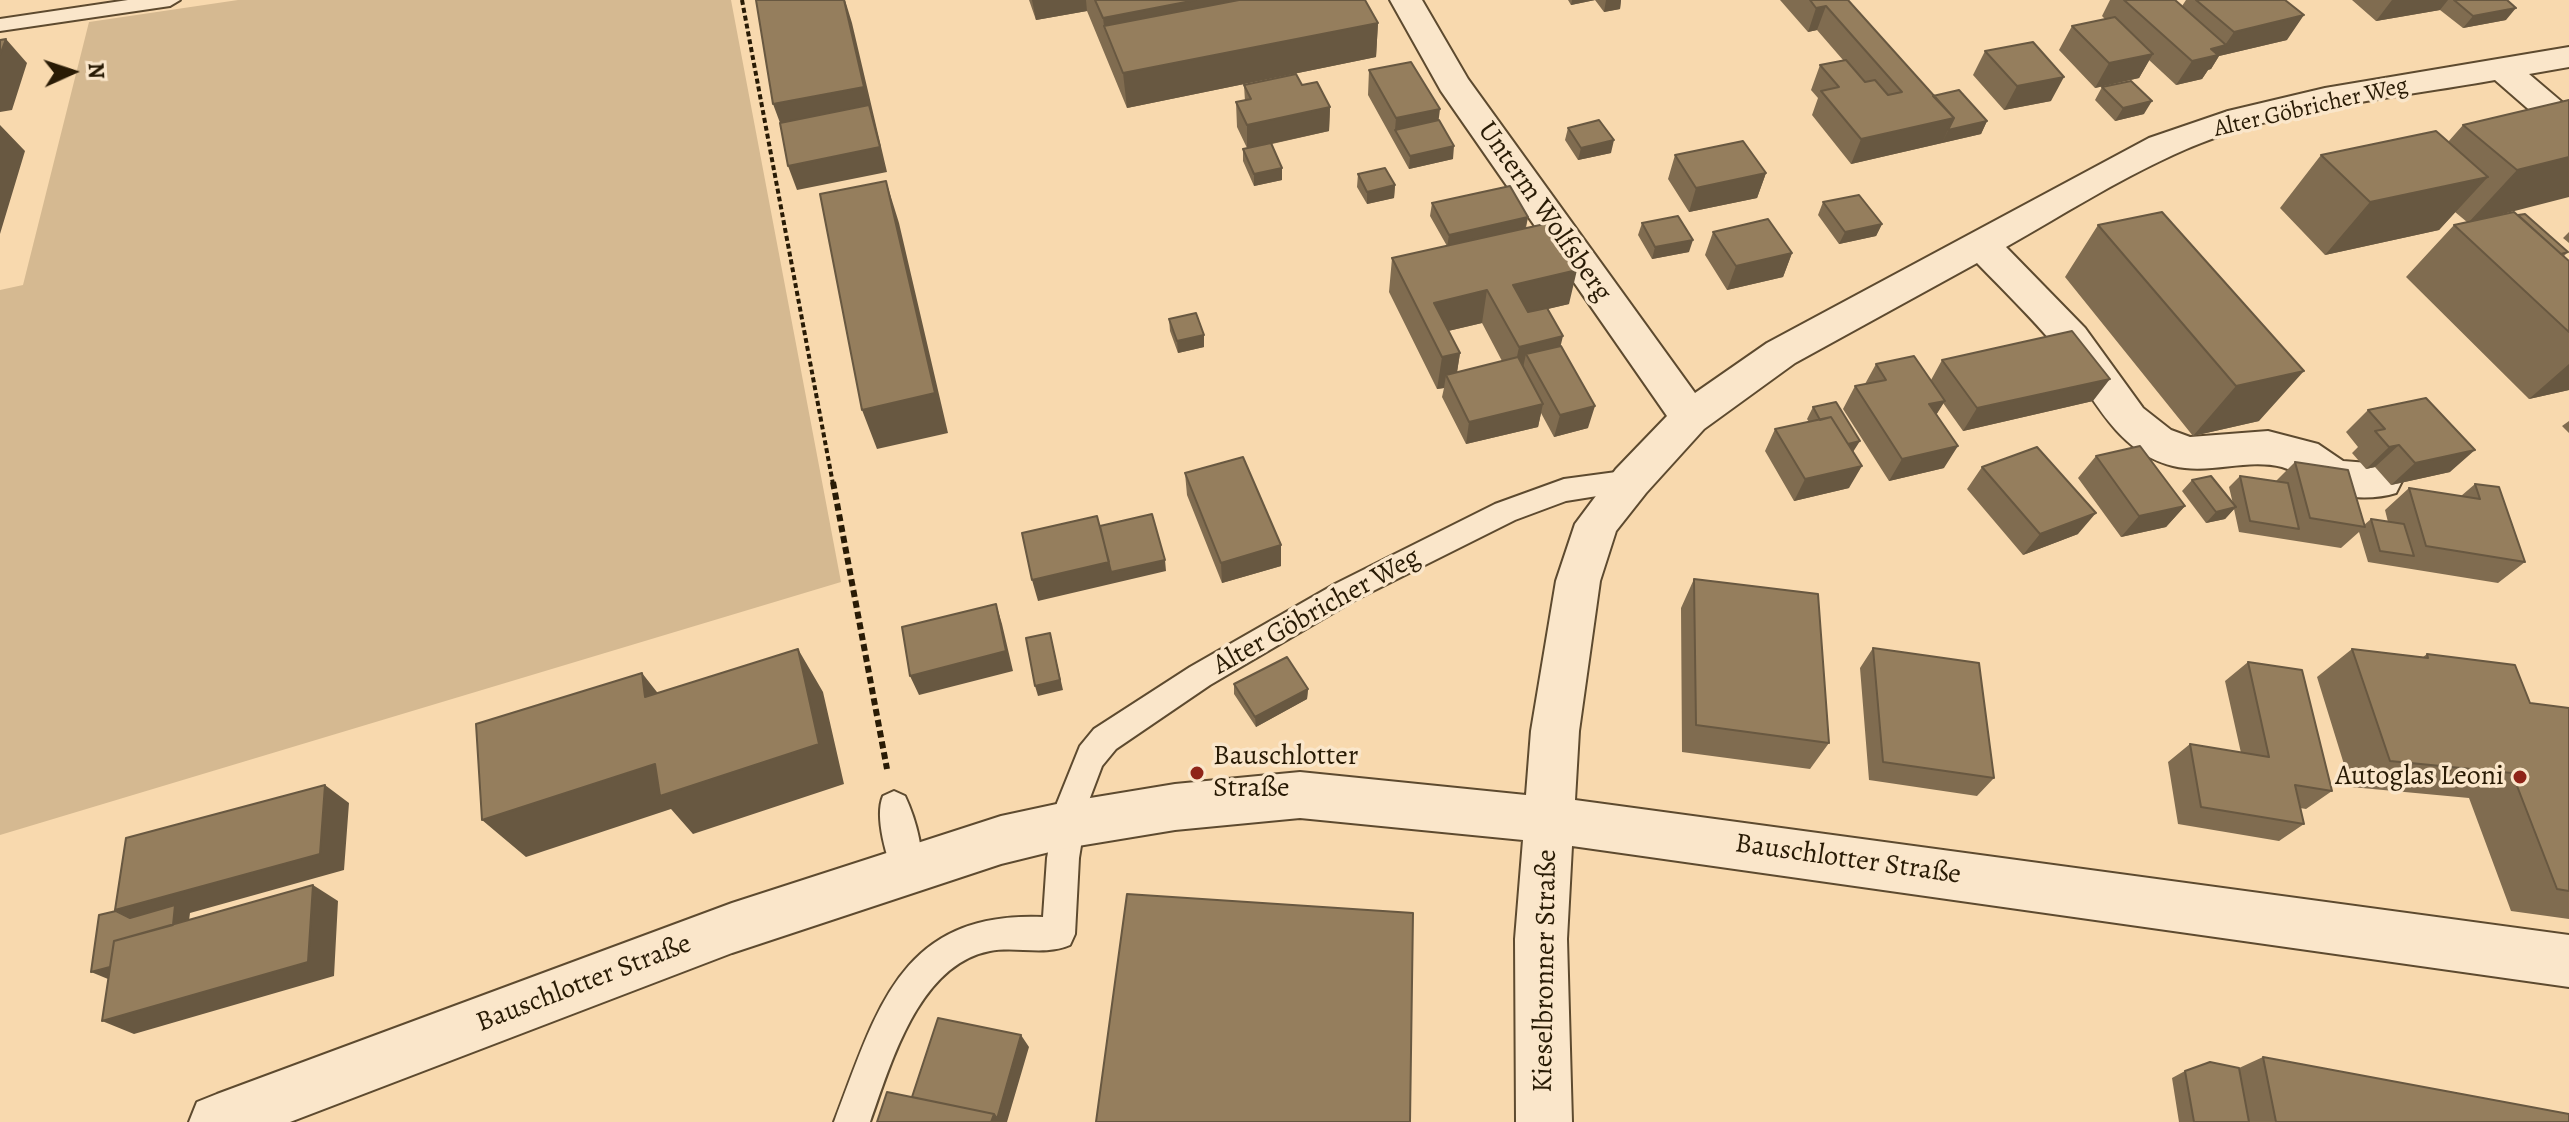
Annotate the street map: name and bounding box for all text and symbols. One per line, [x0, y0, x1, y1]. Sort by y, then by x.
north arrow [32, 32, 112, 112]
text: N [81, 62, 111, 80]
street label: Alter Göbricher Weg [2211, 72, 2411, 144]
street label: Unterm Wolfsberg [1469, 116, 1619, 308]
street label: Alter Göbricher Weg [1208, 541, 1426, 683]
place label: Bauschlotter Straße [1213, 740, 1359, 806]
place label: Autoglas Leoni [2335, 760, 2504, 794]
marker: Bauschlotter Straße [1188, 764, 1206, 782]
marker: Autoglas Leoni [2511, 768, 2529, 786]
street label: Bauschlotter Straße [1733, 828, 1963, 892]
street label: Kieselbronner Straße [1527, 849, 1565, 1093]
street label: Bauschlotter Straße [472, 928, 696, 1040]

